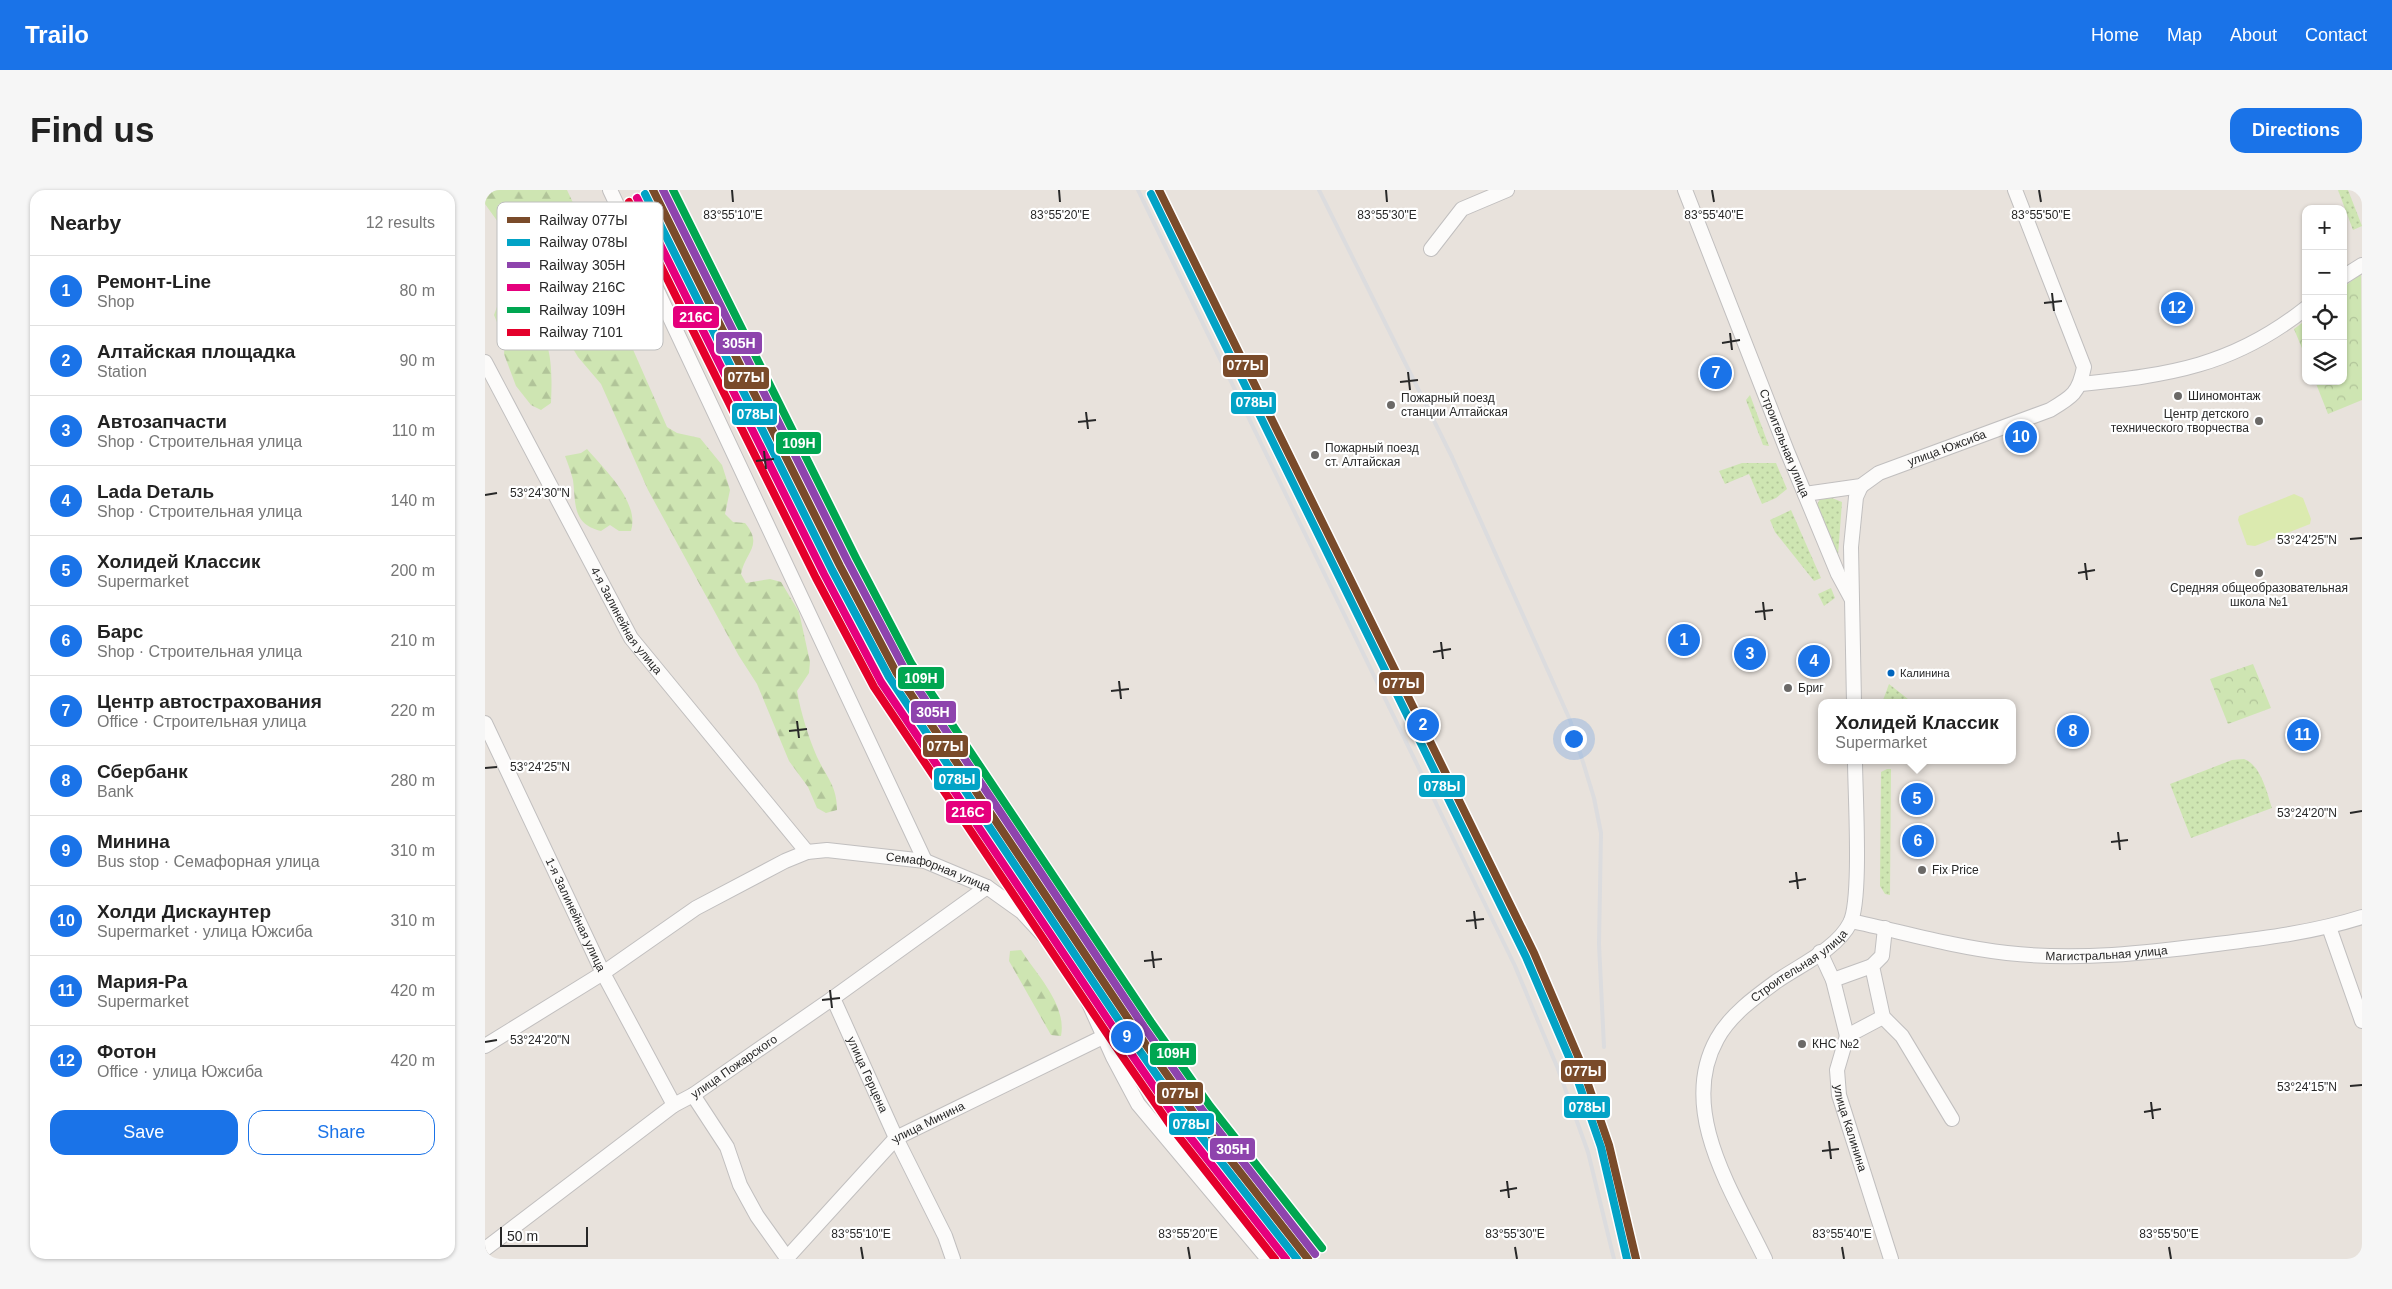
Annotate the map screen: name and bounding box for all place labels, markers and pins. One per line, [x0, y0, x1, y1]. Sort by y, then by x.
pin: 12 [2161, 289, 2193, 327]
pin: 7 [1700, 354, 1732, 392]
place label: Шиномонтаж [2188, 389, 2261, 403]
marker: Шиномонтаж [2172, 390, 2184, 402]
place label: Пожарный поезд станции Алтайская [1401, 391, 1508, 419]
marker: Пожарный поезд станции Алтайская [1385, 399, 1397, 411]
place label: Центр детского технического творчества [2111, 407, 2249, 435]
marker: Центр детского технического творчества [2253, 415, 2265, 427]
pin: 10 [2005, 418, 2037, 456]
place label: Пожарный поезд ст. Алтайская [1325, 441, 1419, 469]
marker: Пожарный поезд ст. Алтайская [1309, 449, 1321, 461]
marker: Средняя общеобразовательная школа №1 [2253, 567, 2265, 579]
place label: Средняя общеобразовательная школа №1 [2170, 581, 2348, 609]
pin: 1 [1668, 621, 1700, 659]
pin: 3 [1734, 635, 1766, 673]
pin: 4 [1798, 642, 1830, 680]
place label: Калинина [1900, 667, 1950, 679]
marker: Калинина [1886, 668, 1896, 678]
place label: Бриг [1798, 681, 1824, 695]
marker: Бриг [1782, 682, 1794, 694]
pin: 2 [1407, 706, 1439, 744]
pin: 8 [2057, 712, 2089, 750]
pin: 11 [2287, 716, 2319, 754]
pin: 5 [1901, 780, 1933, 818]
pin: 6 [1902, 822, 1934, 860]
place label: Fix Price [1932, 863, 1979, 877]
marker: Fix Price [1916, 864, 1928, 876]
pin: 9 [1111, 1018, 1143, 1056]
place label: КНС №2 [1812, 1037, 1860, 1051]
marker: КНС №2 [1796, 1038, 1808, 1050]

